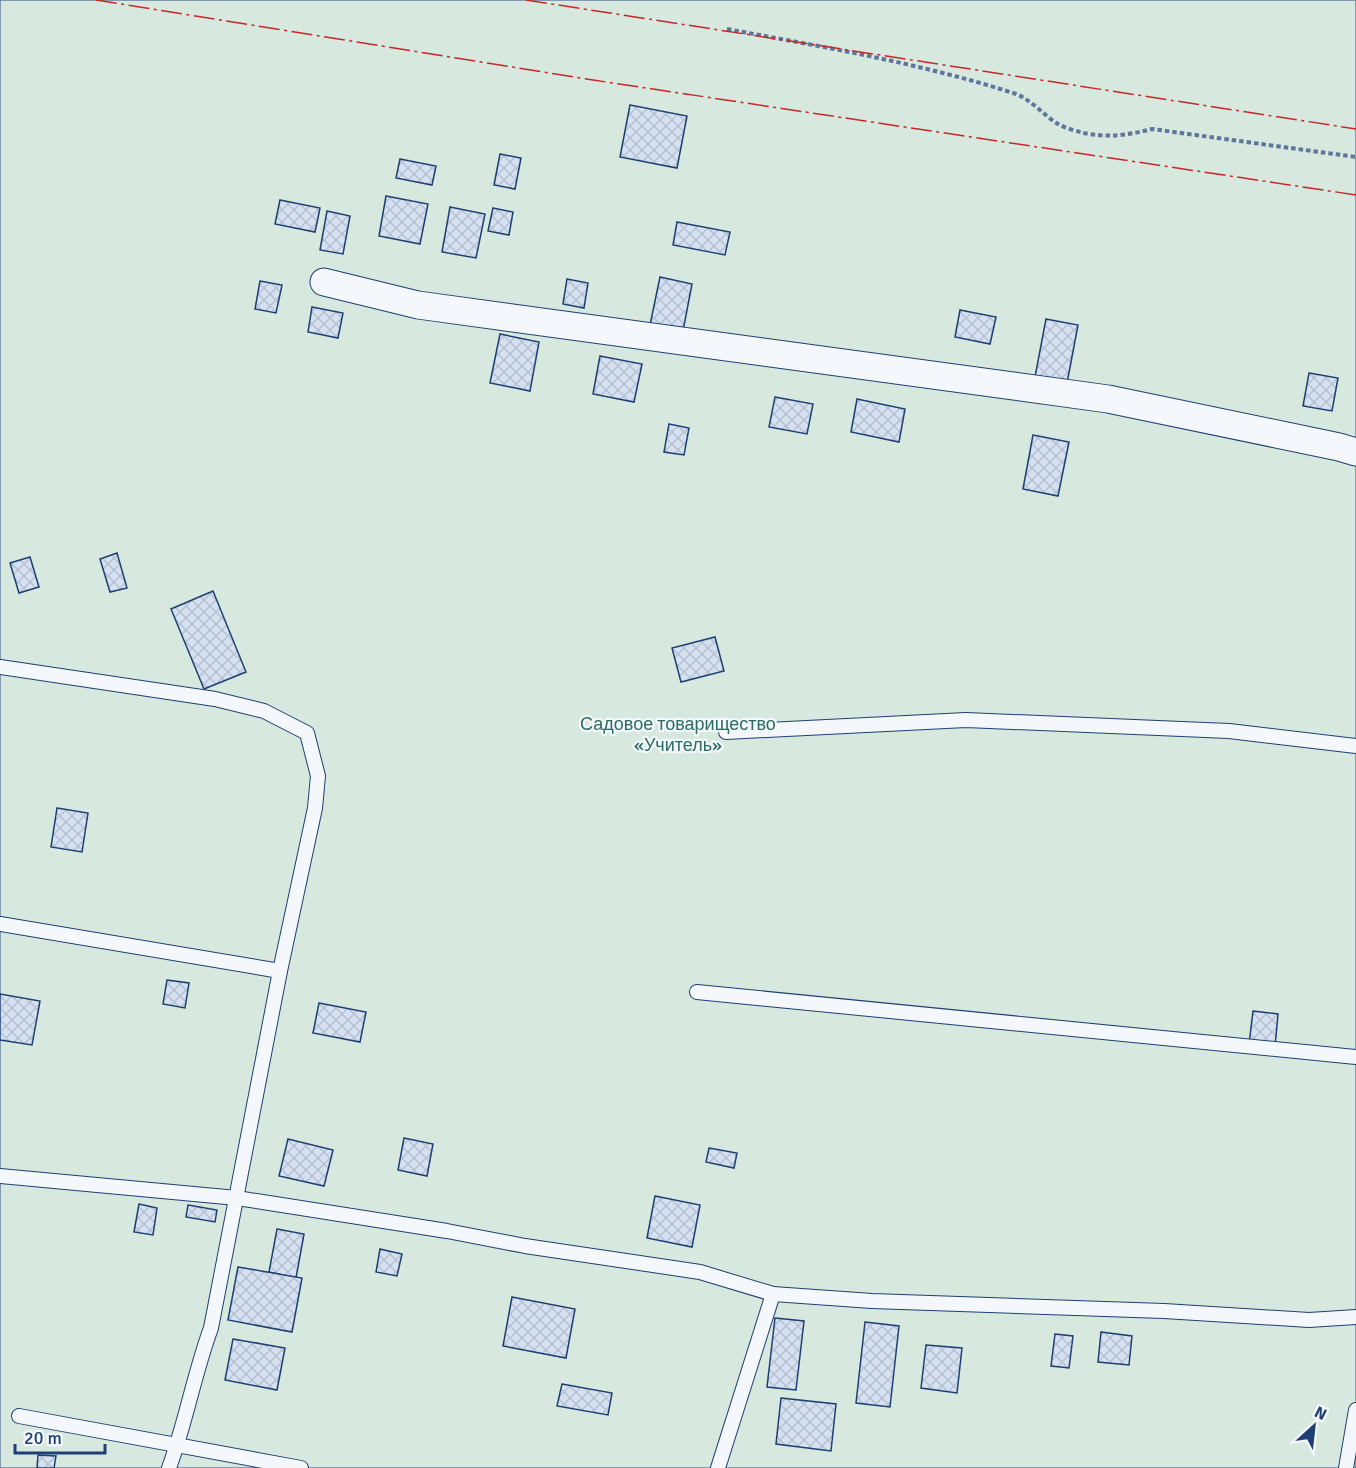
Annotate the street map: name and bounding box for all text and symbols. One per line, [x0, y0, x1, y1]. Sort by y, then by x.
park label: Садовое товарищество «Учитель» [580, 713, 776, 756]
north arrow [1284, 1396, 1344, 1456]
text: N [1311, 1402, 1330, 1425]
scale bar [15, 1417, 105, 1455]
text: 20 m [24, 1427, 62, 1449]

